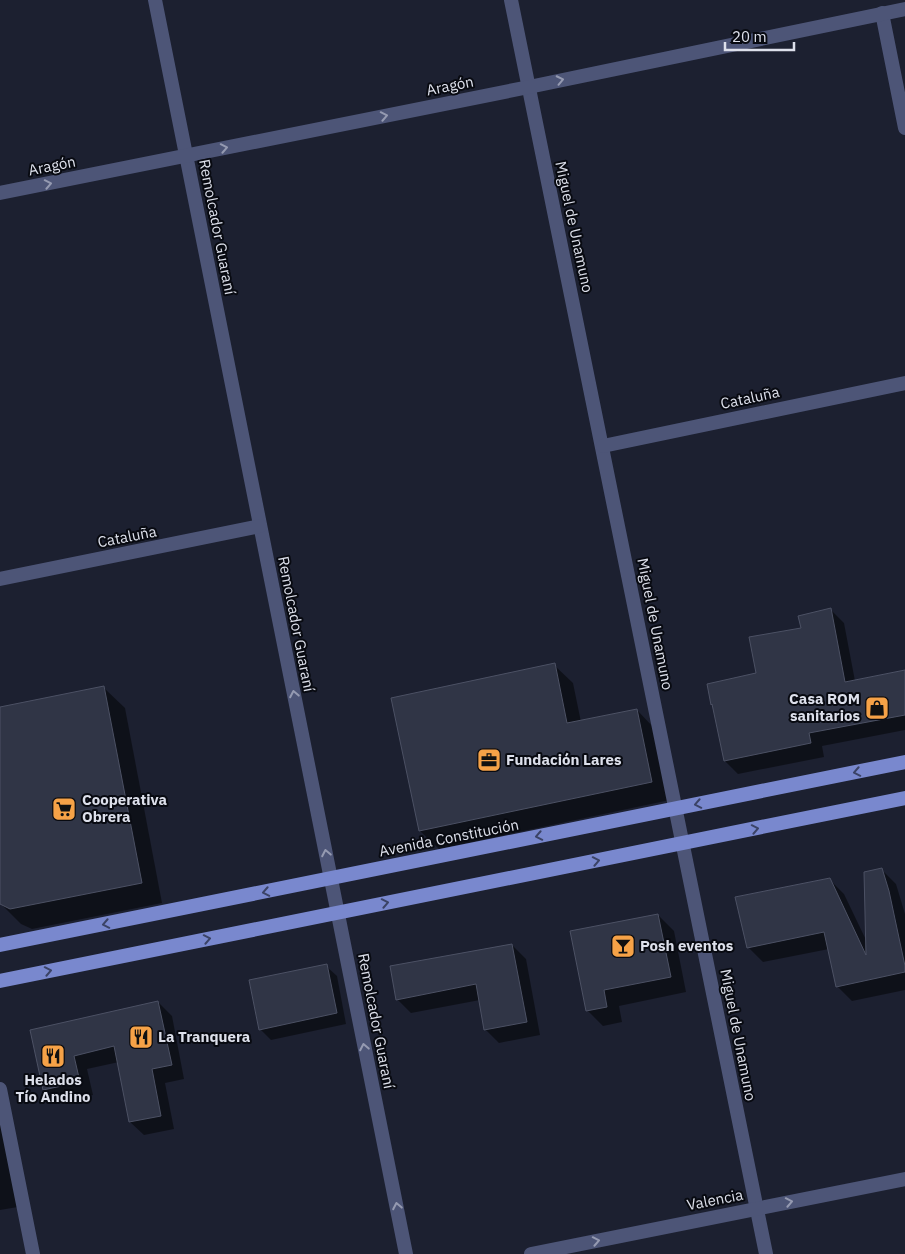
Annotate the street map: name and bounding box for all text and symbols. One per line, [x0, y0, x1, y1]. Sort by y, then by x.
scale bar [725, 20, 794, 52]
text: 20 m [732, 27, 767, 46]
street label: Aragón [425, 72, 475, 99]
one-way arrow [556, 76, 564, 86]
one-way arrow [379, 111, 388, 122]
one-way arrow [220, 143, 229, 154]
street label: Aragón [27, 152, 77, 179]
street label: Remolcador Guaraní [195, 158, 240, 296]
street label: Miguel de Unamuno [551, 159, 598, 294]
one-way arrow [43, 179, 52, 189]
street label: Cataluña [719, 382, 781, 413]
street label: Cataluña [96, 521, 158, 552]
street label: Remolcador Guaraní [274, 555, 319, 693]
street label: Miguel de Unamuno [633, 556, 678, 691]
place label: Casa ROM sanitarios [789, 689, 860, 725]
one-way arrow [289, 690, 299, 698]
shop icon: Casa ROM sanitarios [864, 695, 890, 721]
office icon: Fundación Lares [476, 747, 502, 773]
place label: Fundación Lares [506, 750, 622, 769]
one-way arrow [853, 766, 862, 777]
place label: Cooperativa Obrera [82, 790, 168, 826]
supermarket icon: Cooperativa Obrera [51, 796, 77, 822]
one-way arrow [694, 798, 702, 809]
street label: Avenida Constitución [378, 815, 520, 860]
one-way arrow [751, 824, 759, 834]
one-way arrow [534, 831, 543, 841]
one-way arrow [321, 849, 331, 858]
one-way arrow [591, 856, 600, 866]
one-way arrow [261, 886, 270, 896]
one-way arrow [381, 898, 389, 909]
one-way arrow [102, 918, 111, 928]
bar icon: Posh eventos [610, 933, 636, 959]
one-way arrow [203, 934, 211, 945]
place label: Posh eventos [640, 936, 734, 955]
street label: Remolcador Guaraní [354, 952, 399, 1090]
one-way arrow [43, 967, 52, 977]
street label: Miguel de Unamuno [716, 967, 761, 1102]
restaurant icon: La Tranquera [128, 1024, 154, 1050]
place label: La Tranquera [158, 1027, 251, 1046]
restaurant icon: Helados Tío Andino [40, 1043, 66, 1069]
one-way arrow [360, 1043, 370, 1051]
place label: Helados Tío Andino [15, 1070, 91, 1106]
street label: Valencia [685, 1185, 745, 1214]
one-way arrow [785, 1197, 794, 1208]
one-way arrow [392, 1202, 402, 1211]
one-way arrow [591, 1236, 600, 1247]

